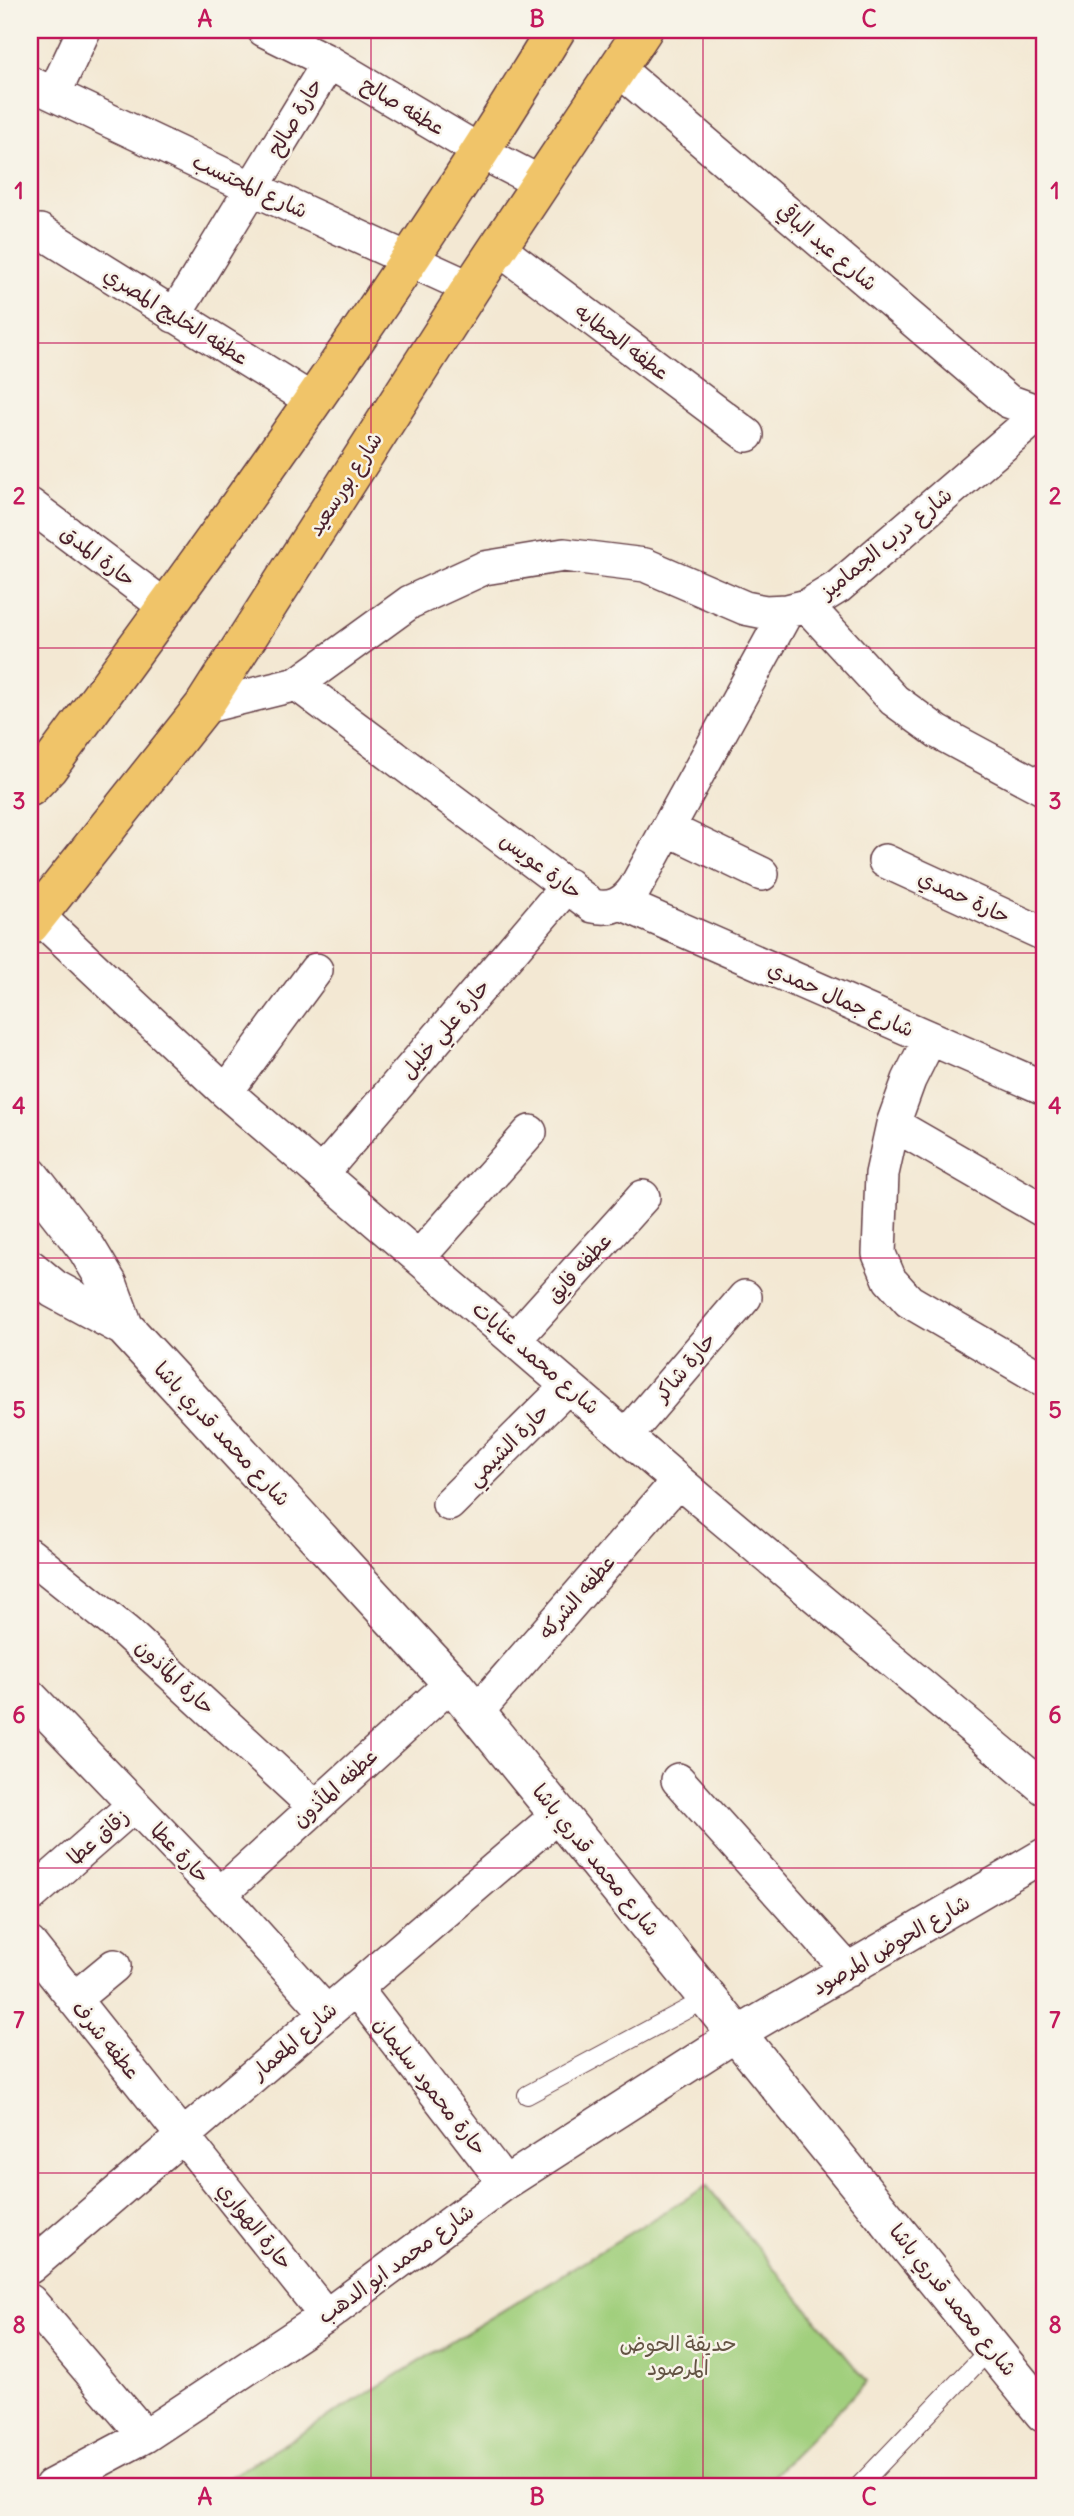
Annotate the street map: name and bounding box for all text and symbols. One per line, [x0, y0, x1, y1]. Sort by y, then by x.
text: A [198, 4, 213, 33]
text: B [529, 4, 545, 33]
text: C [861, 4, 877, 33]
street label: عطفه صالح [356, 70, 450, 142]
street label: حارة صالح [261, 73, 329, 161]
street label: شارع المحتسب [187, 147, 312, 226]
text: 1 [14, 176, 24, 205]
text: 1 [1050, 176, 1060, 205]
street label: شارع عبد الباقي [770, 197, 883, 298]
street label: عطفه الخليج المصري [98, 260, 254, 373]
street label: عطفه الحطابه [570, 297, 675, 386]
street label: شارع بورسعيد [301, 427, 390, 542]
text: 2 [13, 481, 26, 510]
street label: شارع درب الجماميز [812, 481, 959, 607]
text: 2 [1049, 481, 1062, 510]
street label: حارة المدق [55, 519, 141, 593]
text: 3 [12, 786, 26, 815]
text: 3 [1048, 786, 1062, 815]
street label: حارة عويس [495, 826, 588, 905]
street label: حارة حمدي [913, 864, 1015, 931]
street label: شارع جمال حمدي [763, 954, 918, 1045]
street label: حارة علي خليل [394, 973, 500, 1088]
text: 4 [12, 1091, 26, 1120]
text: 4 [1048, 1091, 1062, 1120]
street label: عطفه فايق [540, 1227, 617, 1308]
street label: شارع محمد عنايات [466, 1295, 606, 1422]
street label: حارة شاكر [647, 1326, 721, 1408]
street label: شارع محمد قدري باشا [147, 1356, 296, 1513]
text: 5 [12, 1395, 26, 1424]
text: 5 [1048, 1395, 1062, 1424]
street label: حارة الشيمي [461, 1398, 559, 1496]
street label: عطفه الشركه [532, 1549, 621, 1645]
street label: حارة المأذون [130, 1633, 221, 1720]
text: 6 [12, 1700, 26, 1729]
text: 6 [1048, 1700, 1062, 1729]
street label: عطفه المأذون [286, 1742, 383, 1833]
street label: شارع محمد قدري باشا [525, 1778, 666, 1943]
street label: زقاق عطا [61, 1802, 134, 1871]
street label: حارة عطا [145, 1817, 216, 1889]
street label: شارع الحوض المرصود [807, 1888, 976, 2003]
street label: عطفه شرف [66, 1995, 146, 2085]
street label: شارع المعمار [244, 1996, 344, 2088]
text: 7 [13, 2005, 25, 2034]
text: 7 [1049, 2005, 1061, 2034]
street label: حارة محمود سليمان [368, 2011, 493, 2161]
street label: حارة الهواري [210, 2176, 299, 2276]
street label: شارع محمد ابو الدهب [312, 2198, 480, 2331]
street label: شارع محمد قدري باشا [882, 2218, 1023, 2383]
text: 8 [12, 2310, 26, 2339]
text: 8 [1048, 2310, 1062, 2339]
park label: حديقة الحوض المرصود [619, 2330, 737, 2381]
text: A [198, 2482, 213, 2511]
text: B [529, 2482, 545, 2511]
text: C [861, 2482, 877, 2511]

